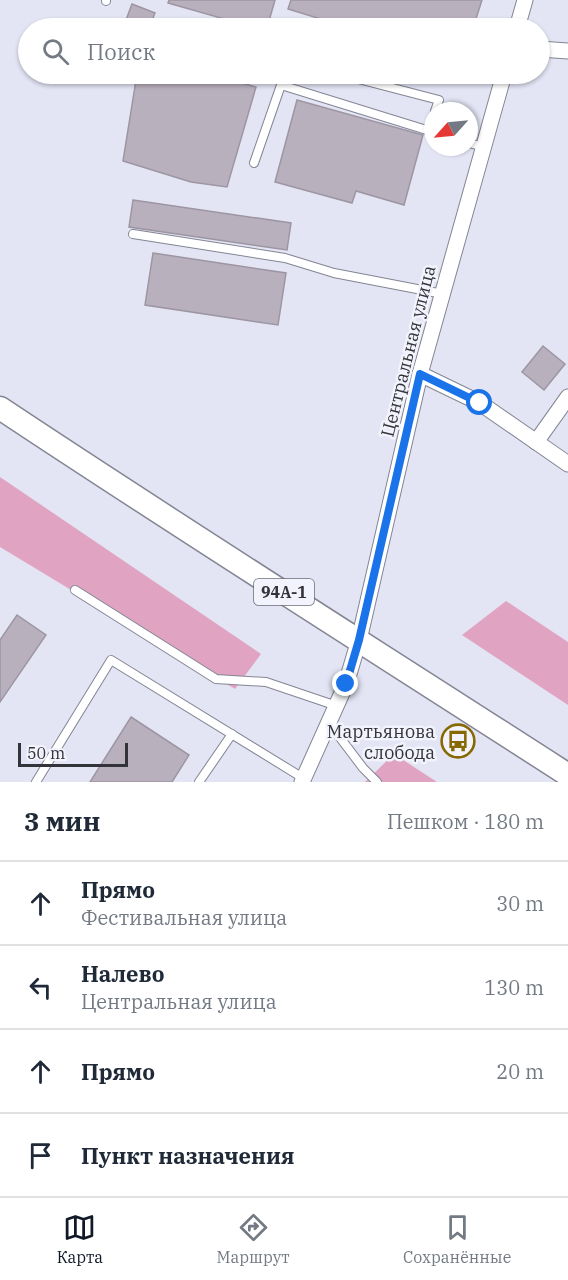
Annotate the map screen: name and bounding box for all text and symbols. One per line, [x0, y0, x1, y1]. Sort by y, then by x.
search box [18, 18, 550, 84]
icon: search [39, 35, 72, 68]
text: Поиск [87, 37, 155, 66]
north arrow [424, 102, 478, 156]
street label: Центральная улица [376, 263, 441, 439]
route start [466, 389, 492, 415]
road number: 94А-1 [254, 579, 314, 605]
route end [332, 670, 358, 696]
place label: Мартьянова слобода [327, 720, 435, 764]
bus stop icon: Мартьянова слобода [440, 723, 476, 759]
scale bar [18, 740, 128, 768]
text: 50 m [27, 743, 65, 763]
text: 3 мин [24, 804, 100, 838]
text: Пешком · 180 m [387, 808, 544, 835]
text: Прямо [81, 875, 155, 904]
icon: ahead [24, 887, 57, 920]
text: 30 m [496, 890, 544, 917]
text: Фестивальная улица [81, 904, 287, 931]
text: Налево [81, 959, 165, 988]
icon: left [24, 971, 57, 1004]
text: 130 m [484, 974, 544, 1001]
text: Центральная улица [81, 988, 277, 1015]
icon: ahead [24, 1055, 57, 1088]
text: Прямо [81, 1057, 155, 1086]
text: 20 m [496, 1058, 544, 1085]
icon: arrive [24, 1139, 57, 1172]
text: Пункт назначения [81, 1141, 295, 1170]
tab: Карта [57, 1211, 103, 1267]
tab: Маршрут [216, 1211, 290, 1267]
tab: Сохранённые [403, 1211, 511, 1267]

